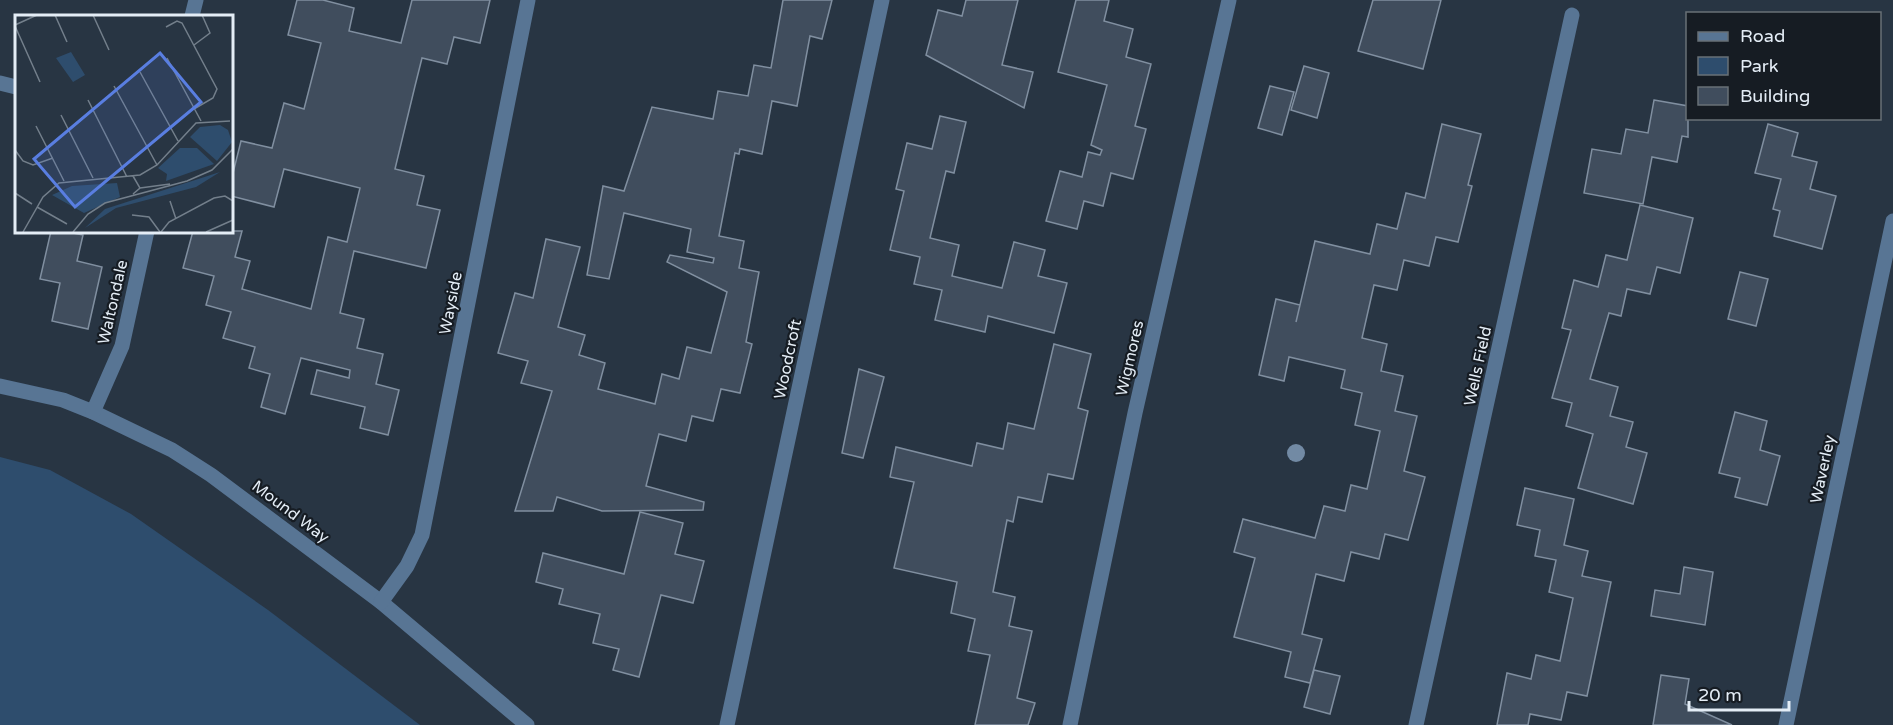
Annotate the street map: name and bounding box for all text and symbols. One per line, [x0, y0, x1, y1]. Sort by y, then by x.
legend [1686, 12, 1881, 120]
inset map [15, 15, 232, 232]
text: Road [1740, 25, 1785, 47]
text: Park [1740, 55, 1779, 77]
text: Building [1740, 85, 1810, 107]
street label: Waltondale [94, 258, 132, 346]
street label: Wayside [435, 270, 467, 336]
street label: Woodcroft [770, 317, 806, 401]
street label: Wigmores [1112, 318, 1148, 398]
street label: Wells Field [1460, 325, 1496, 408]
street label: Waverley [1806, 433, 1840, 505]
street label: Mound Way [248, 476, 333, 548]
scale bar [1689, 674, 1790, 712]
text: 20 m [1698, 684, 1742, 706]

